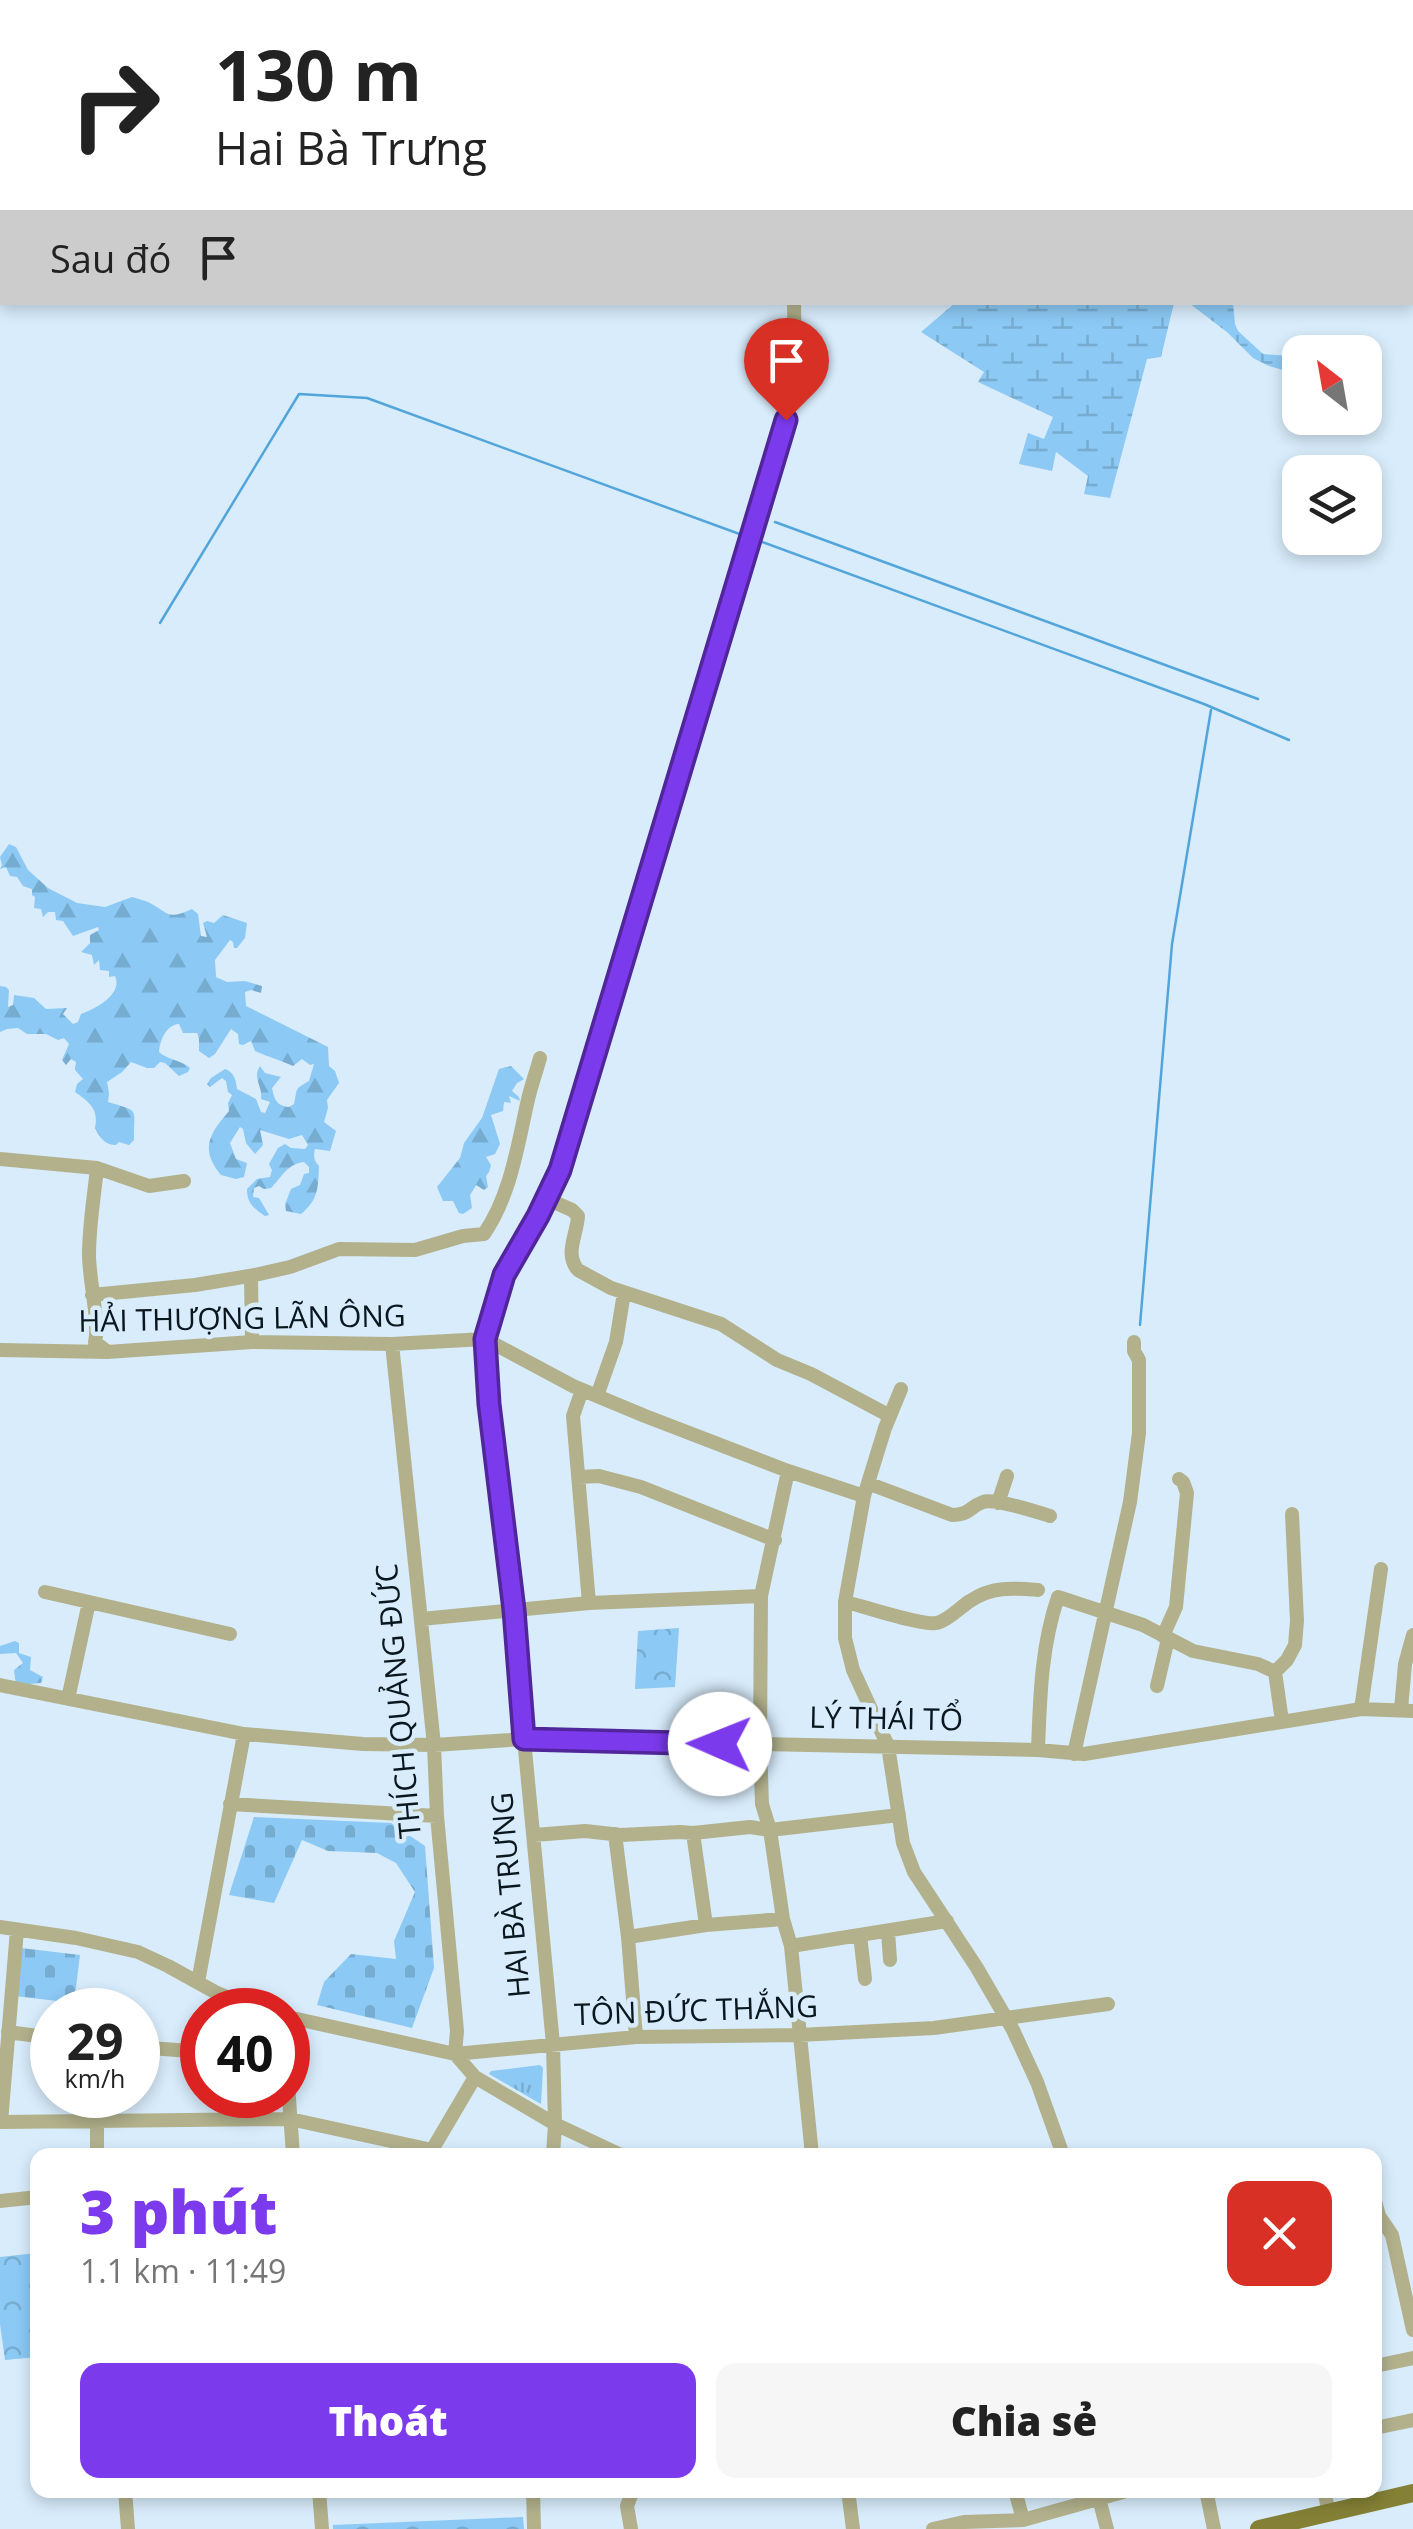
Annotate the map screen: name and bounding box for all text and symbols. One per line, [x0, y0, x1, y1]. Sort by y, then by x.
text: 130 m [215, 26, 422, 122]
icon: right [50, 40, 180, 170]
text: Hai Bà Trưng [215, 117, 487, 178]
icon: arrive [191, 230, 246, 285]
text: Sau đó [50, 232, 171, 284]
pin [744, 318, 829, 421]
icon: arrive [759, 333, 814, 388]
north arrow [1282, 335, 1382, 435]
map controls [1282, 335, 1382, 555]
button: layers [1282, 455, 1382, 555]
street label: HẢI THƯỢNG LÃN ÔNG [78, 1294, 406, 1341]
street label: THÍCH QUẢNG ĐỨC [365, 1562, 430, 1840]
position arrow [668, 1692, 772, 1796]
street label: LÝ THÁI TỔ [809, 1696, 963, 1739]
street label: HAI BÀ TRƯNG [480, 1791, 539, 2000]
street label: TÔN ĐỨC THẮNG [573, 1985, 819, 2034]
speed limit sign: 40 [180, 1988, 310, 2118]
text: 29 [66, 2007, 124, 2075]
text: km/h [65, 2061, 125, 2095]
text: 3 phút [80, 2170, 277, 2252]
button: close [1227, 2181, 1332, 2286]
text: 1.1 km · 11:49 [80, 2249, 286, 2292]
button: Thoát [80, 2363, 696, 2478]
button: Chia sẻ [716, 2363, 1332, 2478]

